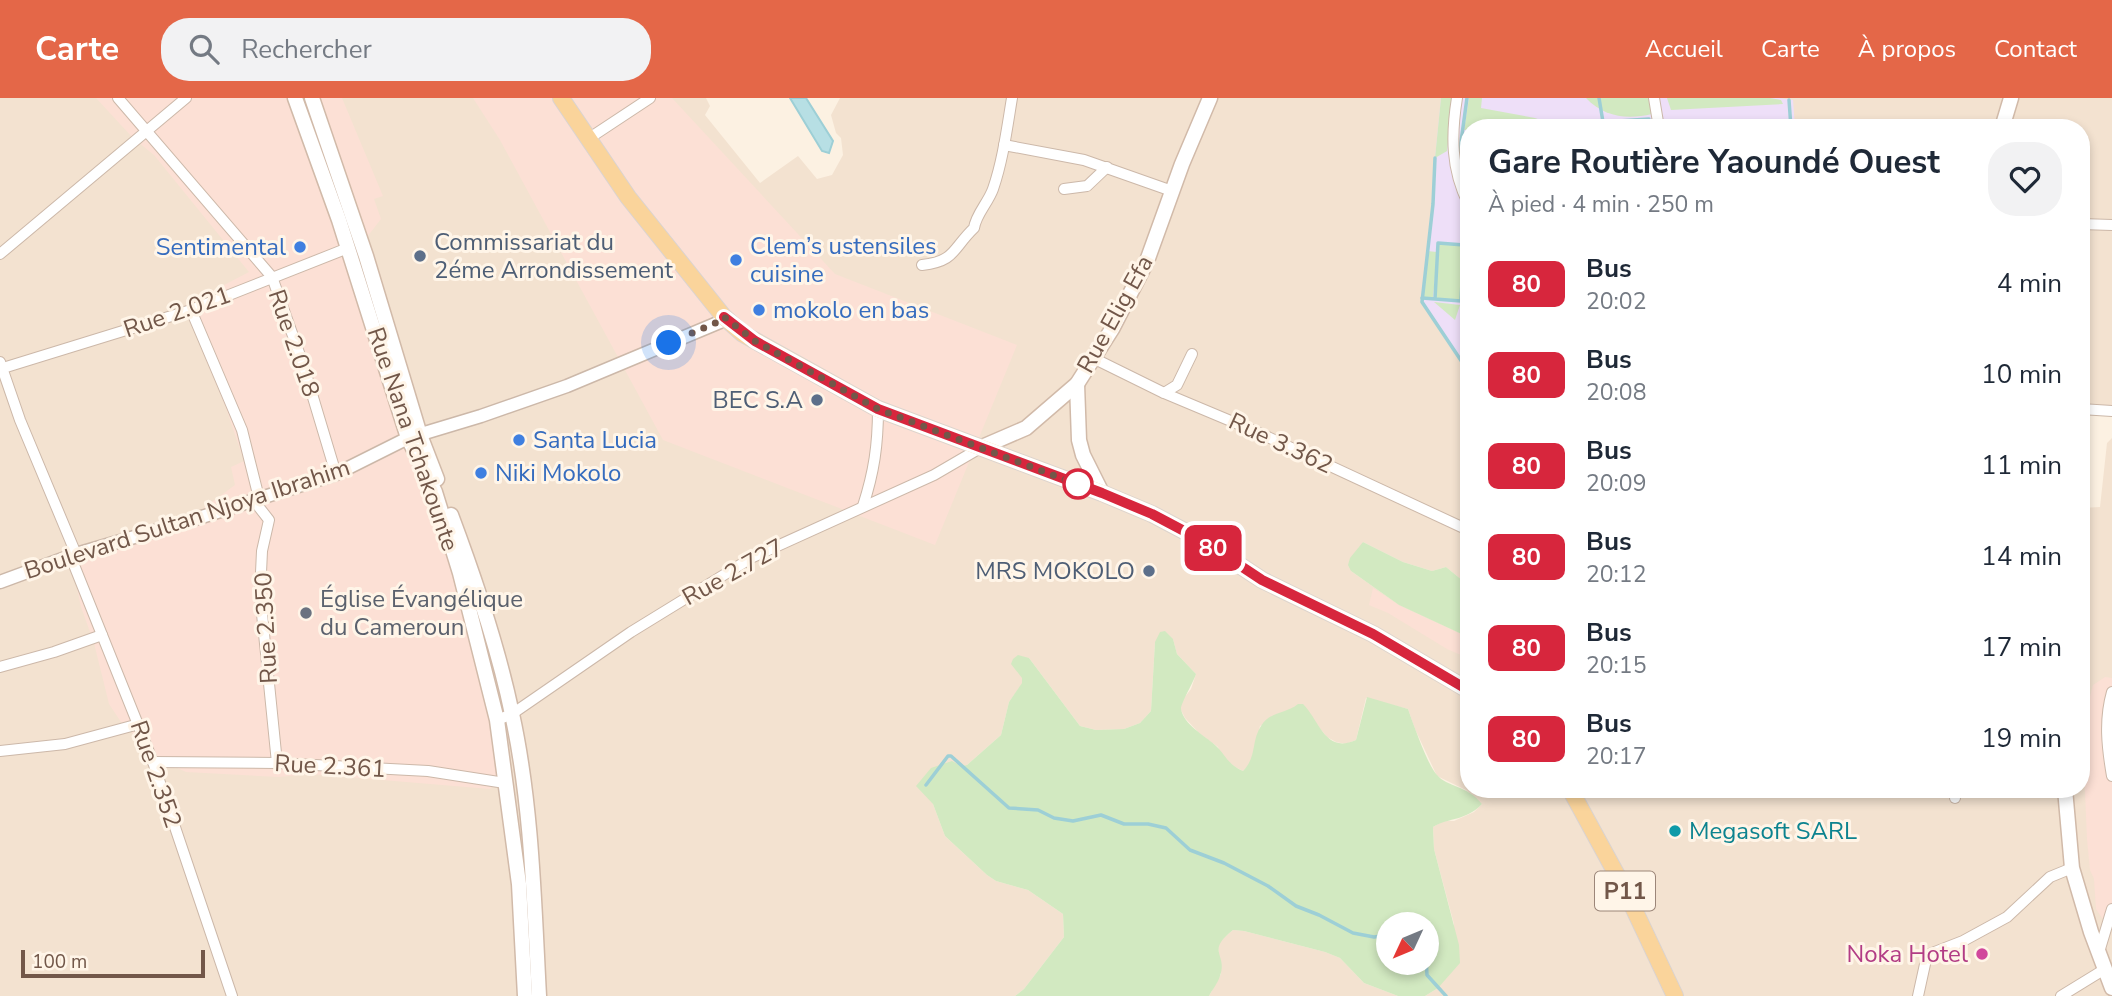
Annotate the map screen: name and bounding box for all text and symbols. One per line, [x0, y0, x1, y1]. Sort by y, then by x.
search box [161, 18, 651, 81]
text: Carte [35, 27, 119, 72]
icon: search [185, 30, 223, 68]
text: Rechercher [241, 32, 372, 67]
text: Accueil [1645, 33, 1723, 65]
text: Carte [1761, 33, 1820, 65]
text: À propos [1858, 33, 1956, 65]
text: Contact [1994, 33, 2077, 65]
text: Gare Routière Yaoundé Ouest [1488, 140, 1940, 185]
button: heart [1988, 142, 2062, 216]
text: À pied · 4 min · 250 m [1488, 189, 1714, 220]
place label: Commissariat du 2éme Arrondissement [434, 226, 674, 286]
place label: Clem’s ustensiles cuisine [750, 230, 936, 290]
place label: Sentimental [156, 231, 286, 263]
marker: Sentimental [292, 239, 308, 255]
marker: Commissariat du 2éme Arrondissement [412, 248, 428, 264]
street label: Rue Elig Efa [1070, 249, 1160, 379]
text: Bus [1586, 251, 1632, 286]
marker: Clem’s ustensiles cuisine [728, 252, 744, 268]
text: 4 min [1997, 266, 2062, 301]
text: 80 [1512, 268, 1541, 300]
street label: Rue 2.021 [119, 279, 235, 345]
street label: Rue 2.018 [261, 285, 327, 401]
text: 20:02 [1586, 286, 1646, 317]
place label: mokolo en bas [773, 294, 929, 326]
marker: mokolo en bas [751, 302, 767, 318]
street label: Rue Nana Tchakounte [360, 323, 466, 555]
your location [651, 325, 686, 360]
text: Bus [1586, 342, 1632, 377]
text: 10 min [1981, 357, 2062, 392]
text: 80 [1512, 359, 1541, 391]
text: 20:08 [1586, 377, 1646, 408]
place label: BEC S.A [713, 384, 803, 416]
marker: BEC S.A [809, 392, 825, 408]
street label: Rue 3.362 [1224, 405, 1338, 481]
place label: Santa Lucia [533, 424, 657, 456]
marker: Santa Lucia [511, 432, 527, 448]
text: Bus [1586, 433, 1632, 468]
text: 11 min [1981, 448, 2062, 483]
text: 80 [1512, 450, 1541, 482]
street label: Boulevard Sultan Njoya Ibrahim [20, 451, 354, 587]
place label: Niki Mokolo [495, 457, 621, 489]
marker: Niki Mokolo [473, 465, 489, 481]
text: 20:09 [1586, 468, 1646, 499]
unlabelled marker [1063, 469, 1093, 499]
text: Bus [1586, 524, 1632, 559]
line badge: 80 [1182, 525, 1244, 571]
street label: Rue 2.727 [676, 531, 790, 613]
text: 80 [1199, 532, 1227, 564]
text: 14 min [1981, 539, 2062, 574]
text: 80 [1512, 541, 1541, 573]
place label: MRS MOKOLO [975, 555, 1135, 587]
text: 20:12 [1586, 559, 1646, 590]
marker: MRS MOKOLO [1141, 563, 1157, 579]
street label: Rue 2.350 [247, 571, 285, 685]
place label: Église Évangélique du Cameroun [320, 583, 523, 643]
marker: Église Évangélique du Cameroun [298, 605, 314, 621]
text: Bus [1586, 615, 1632, 650]
text: 17 min [1981, 630, 2062, 665]
text: 80 [1512, 632, 1541, 664]
text: 20:15 [1586, 650, 1646, 681]
text: Bus [1586, 706, 1632, 741]
street label: Rue 2.352 [123, 716, 189, 832]
text: 19 min [1981, 721, 2062, 756]
text: 80 [1512, 723, 1541, 755]
text: 20:17 [1586, 741, 1646, 772]
street label: Rue 2.361 [273, 747, 387, 785]
place label: Megasoft SARL [1689, 815, 1857, 847]
marker: Megasoft SARL [1667, 823, 1683, 839]
road number: P11 [1595, 872, 1655, 911]
north arrow [1376, 912, 1438, 975]
map controls [1376, 912, 1439, 975]
place label: Noka Hotel [1846, 938, 1968, 970]
marker: Noka Hotel [1974, 946, 1990, 962]
scale bar [21, 947, 205, 979]
text: 100 m [32, 949, 87, 975]

